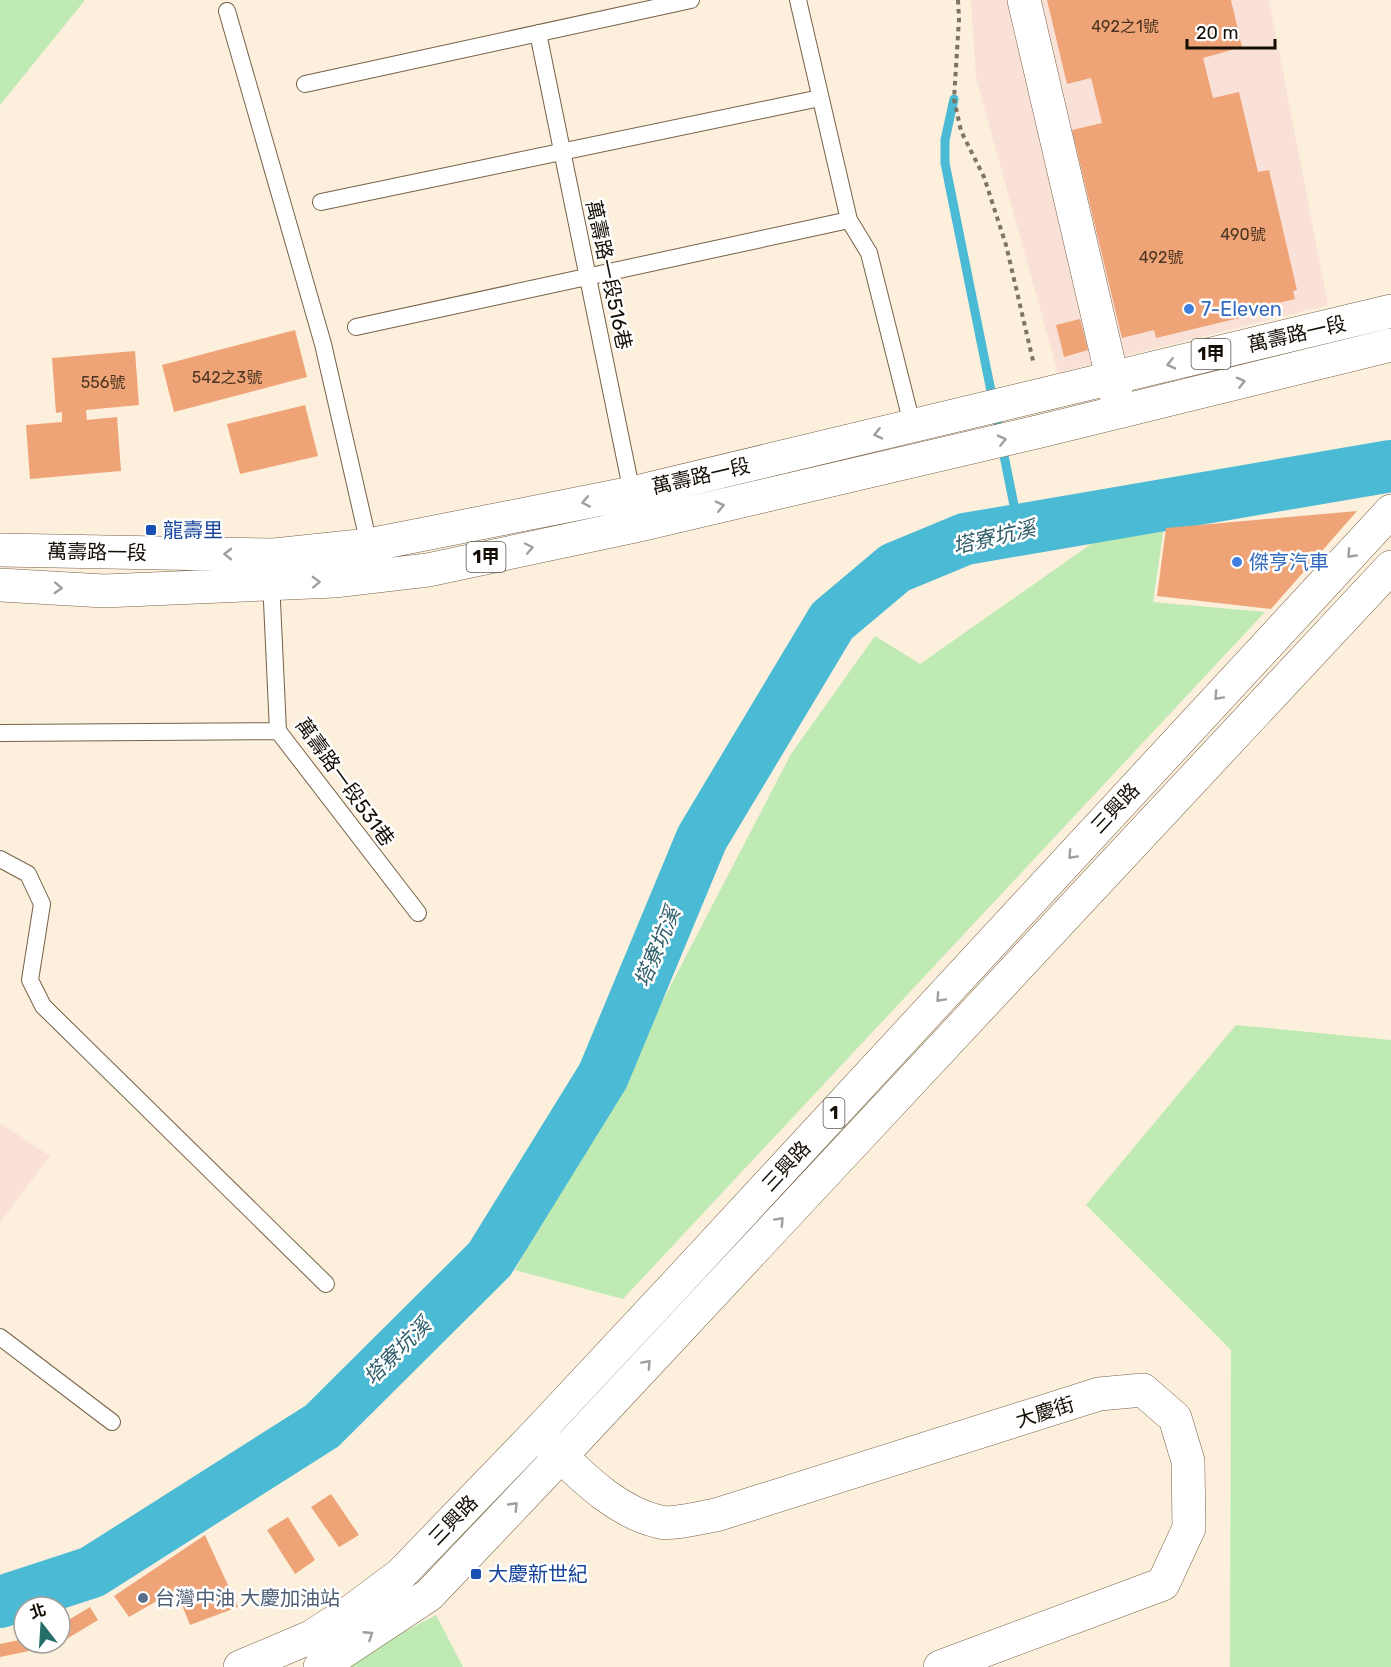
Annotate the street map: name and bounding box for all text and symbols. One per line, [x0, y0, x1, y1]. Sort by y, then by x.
scale bar [1187, 12, 1276, 50]
house number: 492之1號 [1091, 17, 1159, 36]
text: 20 m [1196, 22, 1238, 44]
street label: 萬壽路一段516巷 [581, 198, 637, 352]
house number: 490號 [1220, 225, 1266, 244]
house number: 492號 [1139, 248, 1183, 267]
place label: 7-Eleven [1201, 297, 1282, 321]
marker: 7-Eleven [1182, 302, 1196, 316]
street label: 萬壽路一段 [1246, 311, 1348, 357]
road number: 1甲 [1192, 339, 1230, 369]
one-way arrow [1166, 356, 1176, 369]
house number: 542之3號 [192, 368, 262, 387]
house number: 556號 [81, 373, 125, 392]
one-way arrow [1235, 376, 1245, 389]
one-way arrow [874, 426, 884, 439]
one-way arrow [997, 434, 1007, 447]
street label: 萬壽路一段 [650, 453, 752, 499]
one-way arrow [582, 495, 592, 508]
one-way arrow [714, 501, 724, 514]
water label: 塔寮坑溪 [950, 515, 1041, 559]
place label: 龍壽里 [163, 518, 223, 542]
marker: 龍壽里 [144, 523, 158, 537]
street label: 萬壽路一段 [47, 539, 147, 565]
road number: 1甲 [466, 542, 506, 572]
one-way arrow [524, 542, 534, 555]
one-way arrow [1347, 547, 1358, 557]
one-way arrow [224, 548, 233, 561]
place label: 傑亨汽車 [1249, 550, 1329, 574]
marker: 傑亨汽車 [1230, 555, 1244, 569]
one-way arrow [312, 576, 321, 588]
one-way arrow [54, 582, 63, 595]
one-way arrow [1214, 690, 1225, 700]
street label: 萬壽路一段531巷 [291, 713, 399, 851]
street label: 三興路 [1086, 778, 1144, 838]
one-way arrow [1068, 848, 1079, 859]
water label: 塔寮坑溪 [629, 901, 686, 991]
one-way arrow [936, 992, 947, 1002]
road number: 1 [824, 1098, 844, 1128]
street label: 三興路 [757, 1136, 815, 1196]
one-way arrow [773, 1218, 784, 1228]
water label: 塔寮坑溪 [358, 1310, 438, 1390]
one-way arrow [640, 1360, 651, 1371]
street label: 大慶街 [1013, 1392, 1077, 1432]
street label: 三興路 [424, 1490, 482, 1550]
one-way arrow [506, 1503, 517, 1514]
place label: 大慶新世紀 [488, 1562, 588, 1586]
marker: 大慶新世紀 [469, 1567, 483, 1581]
place label: 台灣中油 大慶加油站 [155, 1586, 340, 1610]
marker: 台灣中油 大慶加油站 [136, 1591, 150, 1605]
north arrow [12, 1595, 72, 1655]
text: 北 [27, 1600, 48, 1623]
one-way arrow [362, 1631, 373, 1642]

